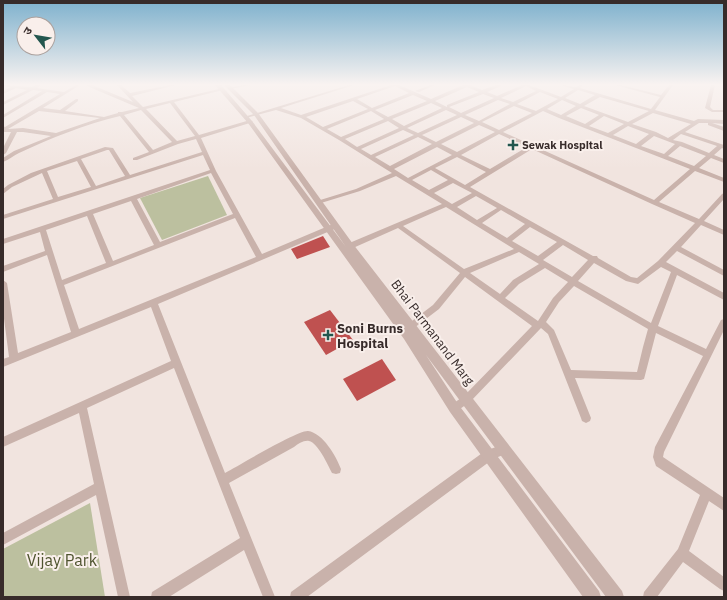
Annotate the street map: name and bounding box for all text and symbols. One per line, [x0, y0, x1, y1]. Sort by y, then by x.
north arrow [16, 16, 56, 56]
text: उ [20, 24, 35, 37]
place label: Sewak Hospital [522, 138, 603, 152]
marker: Sewak Hospital [507, 139, 519, 151]
street label: Bhai Parmanand Marg [387, 276, 478, 389]
place label: Soni Burns Hospital [337, 320, 403, 352]
marker: Soni Burns Hospital [322, 329, 334, 341]
park label: Vijay Park [27, 550, 98, 570]

